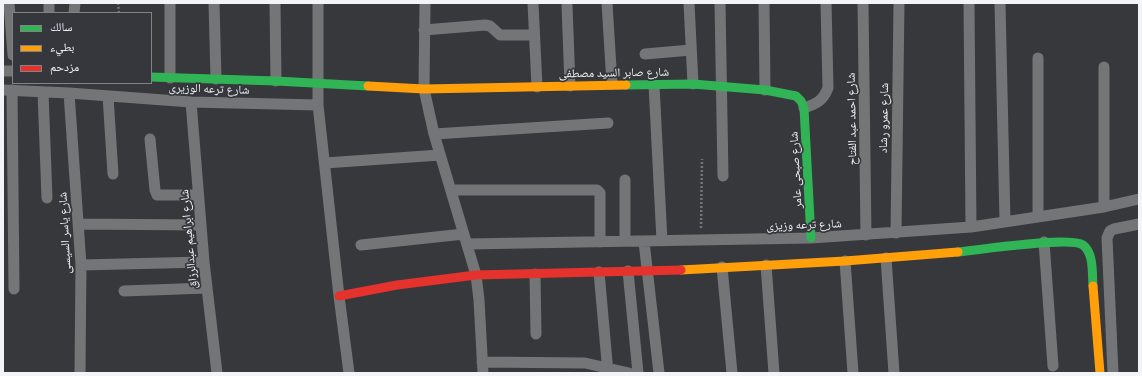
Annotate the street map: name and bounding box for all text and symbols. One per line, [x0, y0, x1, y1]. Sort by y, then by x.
legend [12, 12, 152, 84]
text: سالك [50, 19, 72, 34]
text: بطيء [50, 39, 74, 54]
text: مزدحم [50, 59, 79, 74]
street label: شارع صابر السيد مصطفى [559, 65, 669, 81]
street label: شارع احمد عبد الفتاح [844, 73, 860, 165]
street label: شارع ترعه الوزيرى [168, 80, 250, 98]
street label: شارع عمرو رشاد [876, 83, 892, 153]
street label: شارع صبحى عامر [787, 131, 805, 209]
street label: شارع ابراهيم عبدالرزاق [177, 189, 201, 289]
street label: شارع ياسر السيسى [56, 192, 74, 274]
street label: شارع ترعه وزيزى [766, 216, 842, 234]

